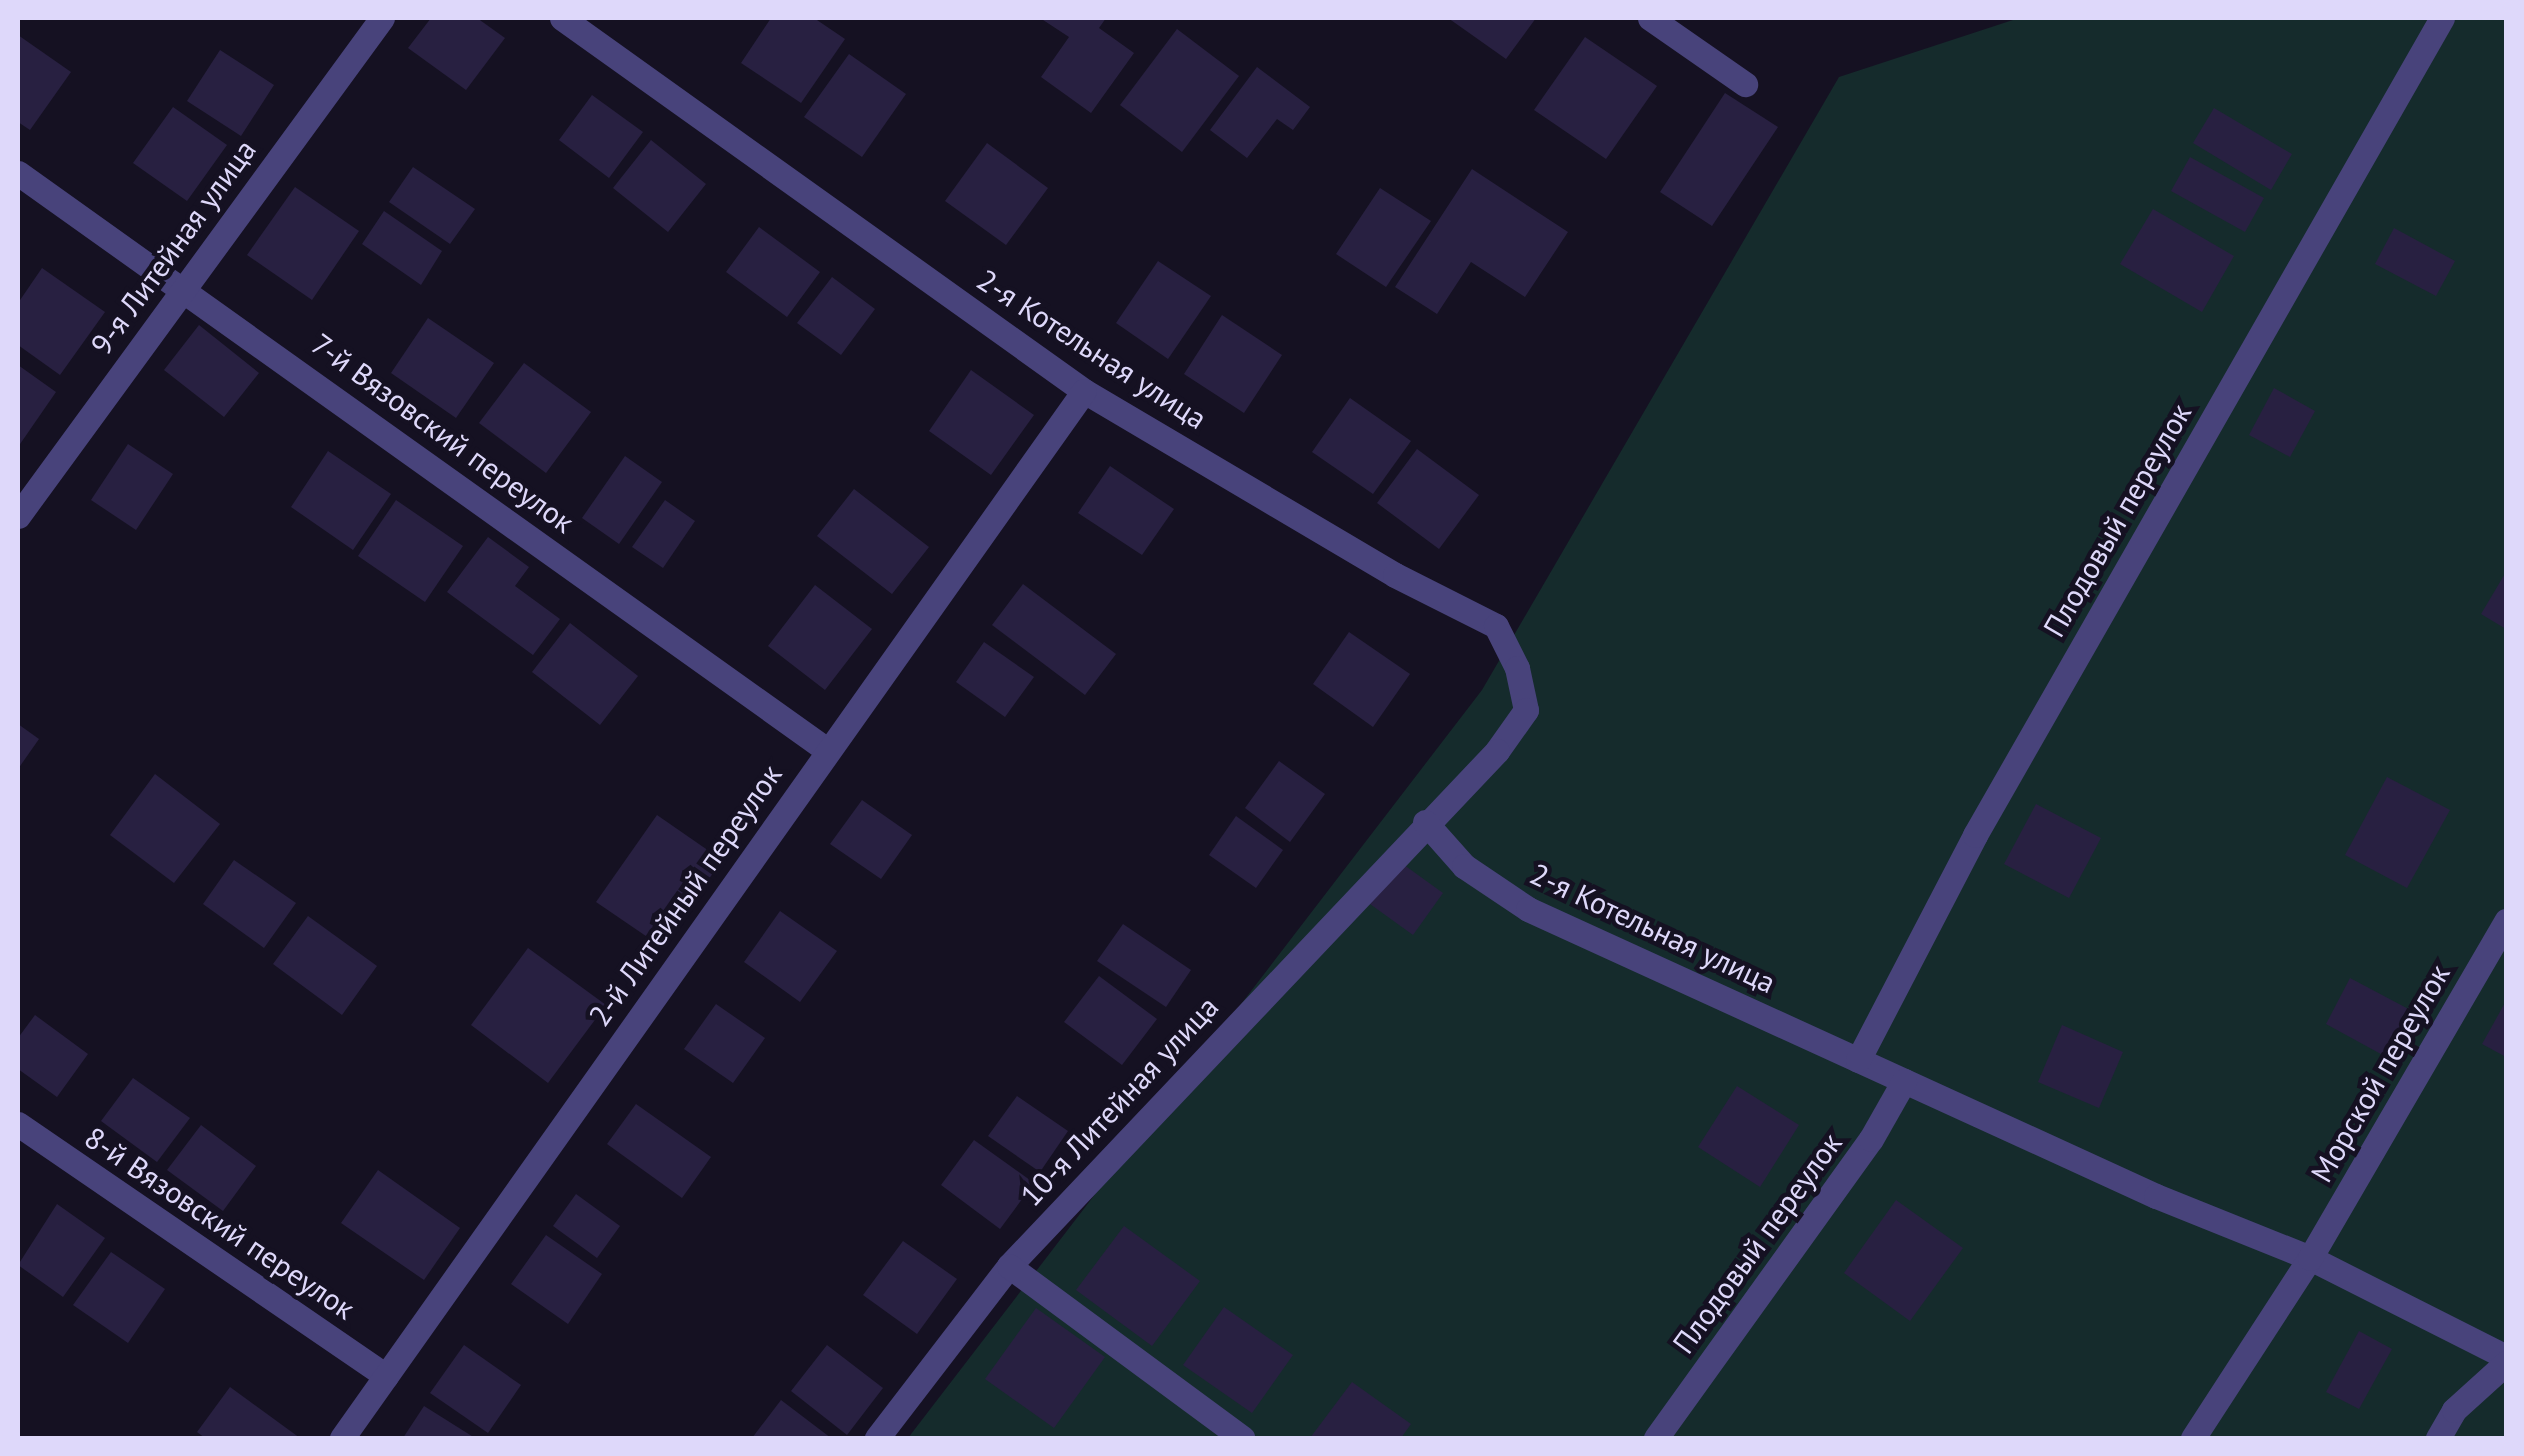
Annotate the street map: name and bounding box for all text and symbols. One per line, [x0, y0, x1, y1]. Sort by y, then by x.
street label: 9-я Литейная улица [83, 132, 263, 362]
street label: 2-я Котельная улица [971, 261, 1213, 437]
street label: 7-й Вязовский переулок [305, 326, 581, 540]
street label: Плодовый переулок [2036, 397, 2198, 643]
street label: 2-й Литейный переулок [581, 757, 789, 1033]
street label: 2-я Котельная улица [1525, 855, 1781, 1001]
street label: Морской переулок [2303, 958, 2457, 1188]
street label: 10-я Литейная улица [1013, 989, 1225, 1213]
street label: 8-й Вязовский переулок [78, 1119, 362, 1327]
street label: Плодовый переулок [1665, 1126, 1849, 1360]

